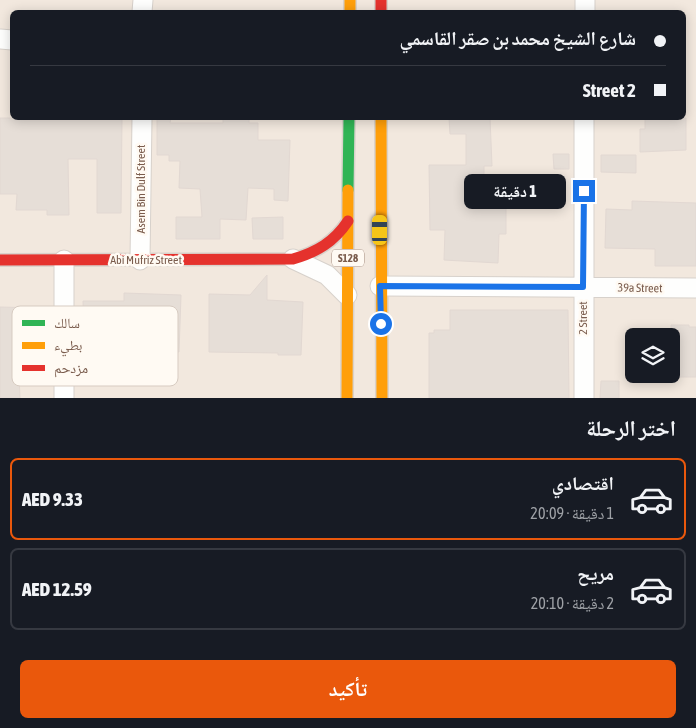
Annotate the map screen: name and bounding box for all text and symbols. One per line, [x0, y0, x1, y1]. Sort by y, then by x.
text: شارع الشيخ محمد بن صقر القاسمي [400, 27, 636, 49]
text: 2 Street [583, 79, 636, 101]
street label: Asem Bin Dulf Street [134, 144, 148, 233]
callout: 1 دقيقة [464, 174, 566, 208]
route end [573, 180, 595, 202]
text: 1 دقيقة [493, 182, 537, 200]
car [372, 215, 387, 245]
road number: S128 [332, 250, 364, 266]
street label: Abi Mufriz Street [110, 253, 182, 267]
street label: 39a Street [617, 281, 663, 295]
street label: 2 Street [576, 301, 590, 335]
legend [12, 306, 178, 386]
route start [370, 313, 392, 335]
text: سالك [54, 315, 80, 331]
map controls [625, 328, 680, 383]
button: layers [625, 328, 680, 383]
text: بطيء [54, 337, 83, 357]
text: مزدحم [54, 360, 88, 378]
text: اختر الرحلة [586, 415, 676, 441]
text: اقتصادي [552, 472, 614, 494]
icon: car [629, 477, 674, 522]
text: AED 9.33 [22, 488, 83, 510]
text: 1 دقيقة · 20:09 [530, 504, 614, 522]
text: مريح [577, 562, 614, 584]
icon: car [629, 567, 674, 612]
text: AED 12.59 [22, 578, 92, 600]
text: 2 دقيقة · 20:10 [531, 594, 614, 612]
button: تأكيد [20, 660, 676, 718]

